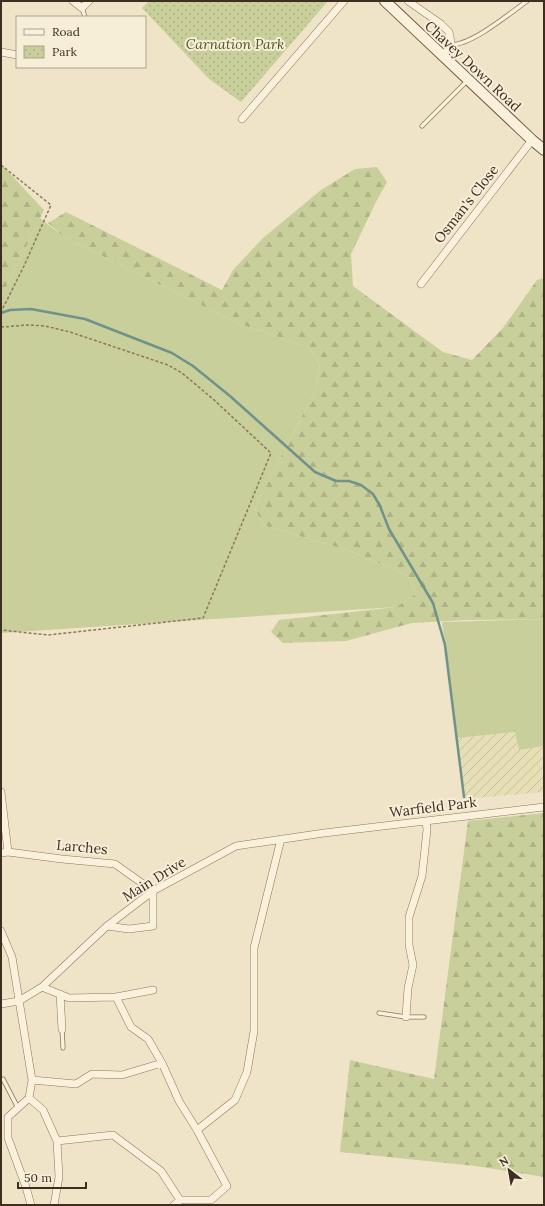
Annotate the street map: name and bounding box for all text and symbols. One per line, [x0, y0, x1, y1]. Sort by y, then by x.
legend [16, 16, 146, 68]
street label: Chavey Down Road [421, 17, 525, 115]
text: Road [52, 24, 80, 39]
park label: Carnation Park [186, 35, 284, 53]
text: Park [52, 44, 78, 59]
street label: Osman's Close [430, 161, 502, 247]
street label: Warfield Park [388, 793, 478, 821]
street label: Larches [56, 836, 108, 858]
street label: Main Drive [119, 852, 189, 906]
north arrow [489, 1150, 529, 1190]
text: N [497, 1153, 512, 1170]
scale bar [18, 1164, 86, 1190]
text: 50 m [24, 1170, 52, 1185]

